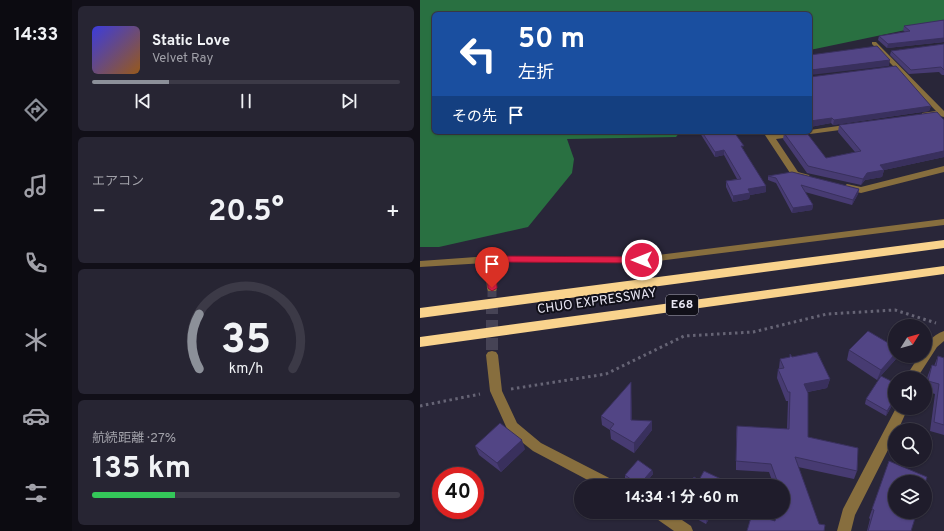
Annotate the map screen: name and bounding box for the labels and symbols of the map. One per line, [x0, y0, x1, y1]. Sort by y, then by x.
position arrow [621, 239, 663, 281]
pin [475, 247, 509, 288]
street label: CHUO EXPRESSWAY [536, 286, 658, 318]
road number: E68 [666, 295, 698, 315]
north arrow [888, 319, 932, 363]
speed limit sign: 40 [432, 467, 484, 519]

